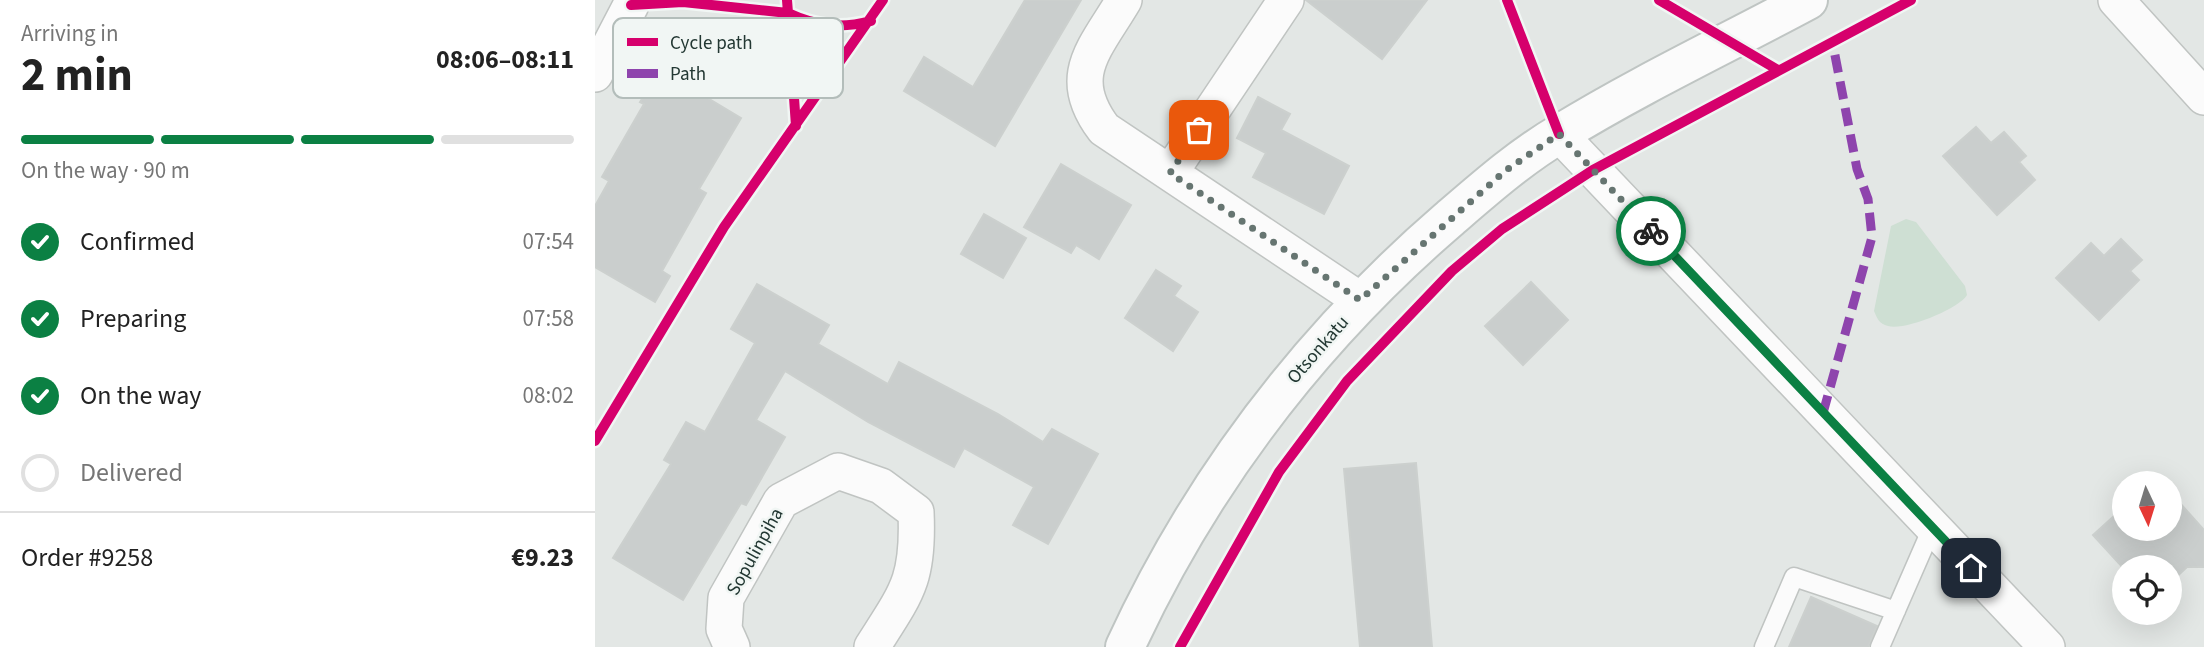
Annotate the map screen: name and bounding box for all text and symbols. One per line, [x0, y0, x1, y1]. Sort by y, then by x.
text: Arriving in [21, 17, 119, 50]
legend [613, 18, 843, 98]
text: Cycle path [670, 30, 752, 57]
text: 08:06–08:11 [436, 41, 574, 78]
text: 2 min [21, 43, 133, 108]
text: Path [670, 61, 706, 88]
pin [1169, 100, 1229, 160]
icon: bag [1180, 111, 1218, 149]
text: On the way · 90 m [21, 154, 190, 187]
courier [1616, 196, 1686, 266]
icon: bike [1632, 212, 1670, 250]
icon: check [21, 223, 59, 261]
text: Confirmed [80, 223, 195, 260]
text: 07:54 [523, 225, 574, 258]
icon: check [21, 300, 59, 338]
text: Preparing [80, 300, 186, 337]
text: 07:58 [523, 302, 574, 335]
street label: Otsonkatu [1281, 310, 1355, 390]
icon: check [21, 377, 59, 415]
text: On the way [80, 377, 201, 414]
text: 08:02 [523, 379, 574, 412]
text: Delivered [80, 454, 183, 491]
north arrow [2112, 471, 2182, 541]
map controls [2112, 471, 2182, 625]
street label: Sopulinpiha [720, 503, 790, 600]
pin [1941, 538, 2001, 598]
text: Order #9258 [21, 539, 153, 576]
text: €9.23 [511, 539, 574, 576]
icon: home [1952, 549, 1990, 587]
button: locate [2112, 555, 2182, 625]

